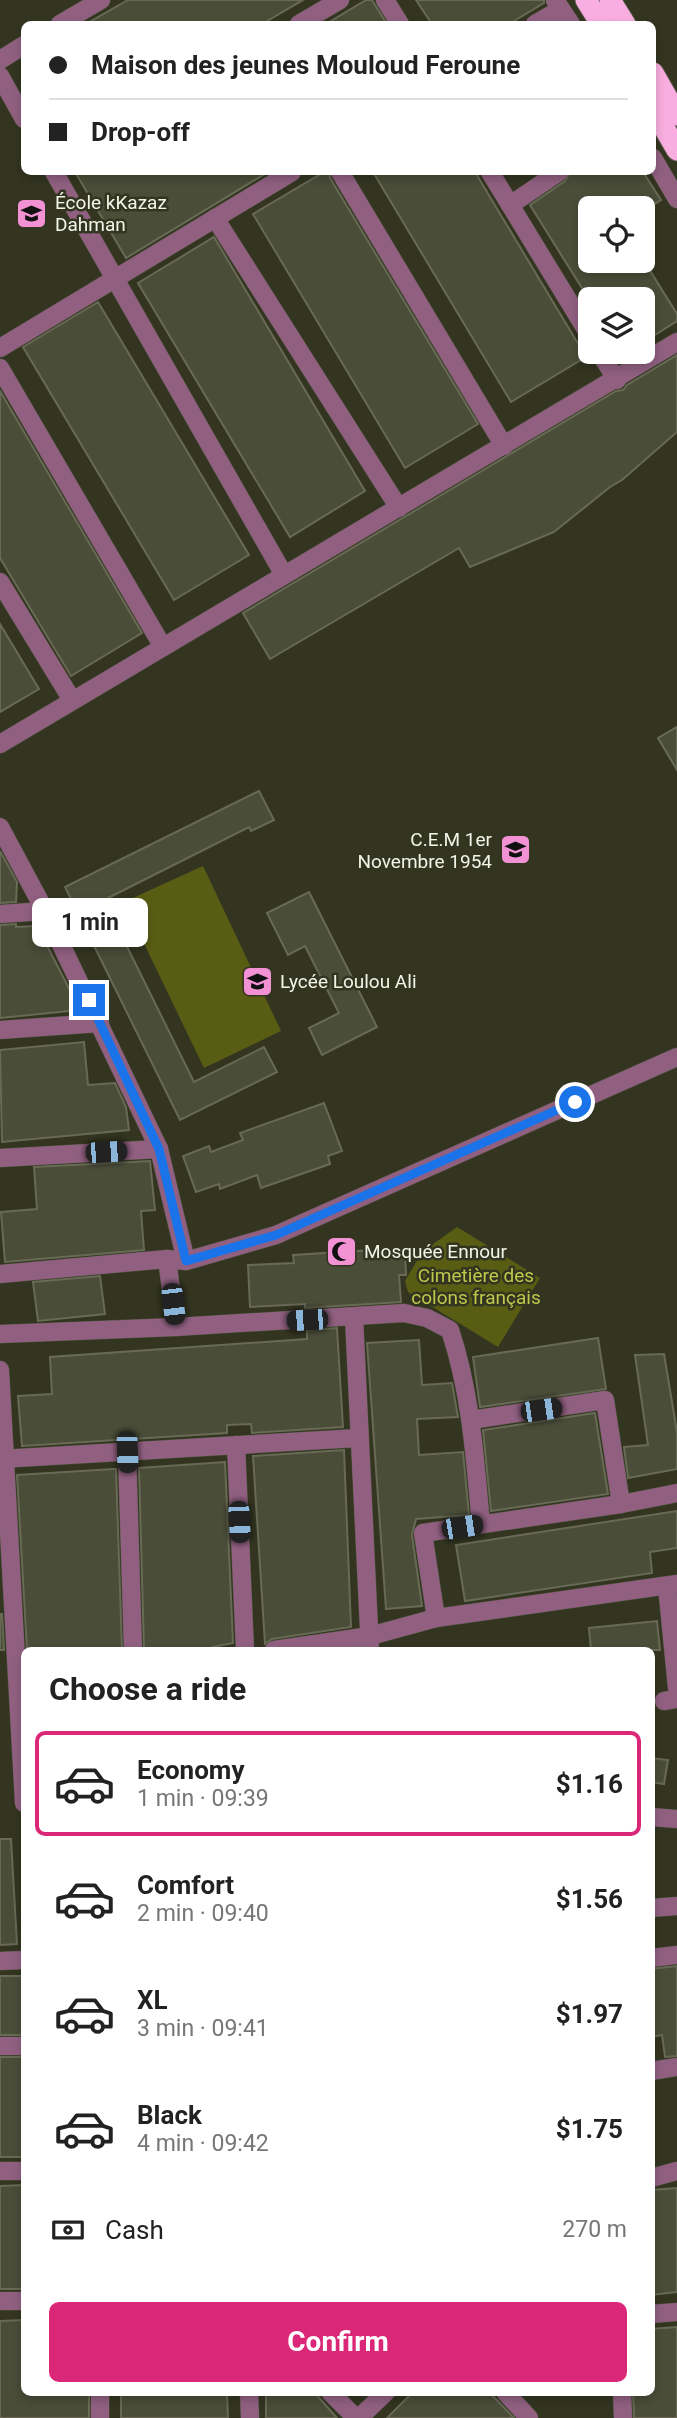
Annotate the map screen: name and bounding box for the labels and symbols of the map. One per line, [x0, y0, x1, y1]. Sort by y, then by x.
place label: École kKazaz Dahman [55, 191, 167, 236]
school or university icon: École kKazaz Dahman [15, 196, 49, 230]
place label: C.E.M 1er Novembre 1954 [357, 828, 493, 873]
school or university icon: C.E.M 1er Novembre 1954 [498, 833, 532, 867]
callout: 1 min [31, 898, 147, 948]
school or university icon: Lycée Loulou Ali [240, 964, 274, 998]
place label: Lycée Loulou Ali [280, 970, 417, 993]
route end [73, 984, 105, 1016]
route start [559, 1086, 591, 1118]
car [85, 1140, 128, 1164]
mosque icon: Mosquée Ennour [324, 1234, 358, 1268]
place label: Mosquée Ennour [364, 1240, 507, 1263]
park label: Cimetière des colons français [411, 1264, 541, 1309]
car [161, 1282, 186, 1326]
car [286, 1308, 329, 1332]
car [519, 1397, 564, 1423]
car [116, 1431, 139, 1473]
car [228, 1500, 251, 1544]
car [440, 1513, 485, 1541]

